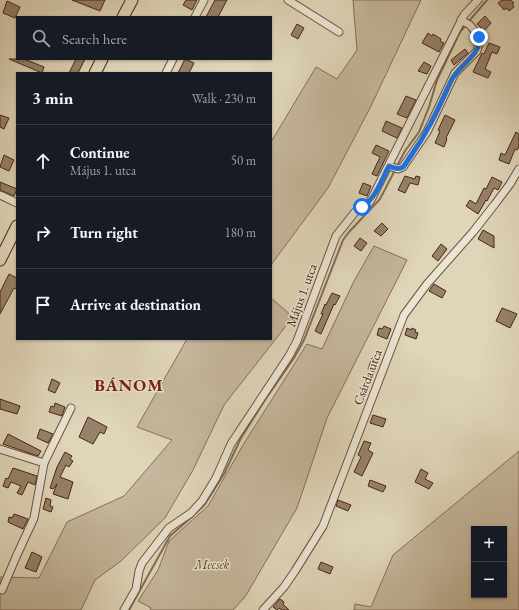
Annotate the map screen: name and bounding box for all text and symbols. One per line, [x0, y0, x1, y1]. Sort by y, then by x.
search box [16, 16, 272, 60]
icon: search [30, 27, 52, 49]
route end [470, 28, 488, 46]
text: Search here [62, 29, 127, 48]
text: 3 min [32, 87, 73, 109]
text: Walk · 230 m [192, 90, 256, 107]
text: Continue [70, 143, 130, 162]
icon: ahead [32, 150, 54, 172]
text: 50 m [231, 152, 256, 169]
text: Május 1. utca [70, 162, 136, 179]
route start [353, 198, 371, 216]
icon: right [32, 222, 54, 244]
text: Turn right [70, 223, 138, 242]
text: 180 m [225, 224, 256, 241]
street label: Május 1. utca [282, 260, 321, 329]
icon: arrive [32, 294, 54, 316]
text: Arrive at destination [70, 295, 201, 314]
street label: Csárda utca [349, 346, 386, 408]
district label: BÁNOM [94, 374, 164, 396]
map controls [471, 526, 507, 598]
button: + [471, 526, 507, 562]
park label: Mecsek [194, 556, 230, 573]
button: − [471, 562, 507, 598]

